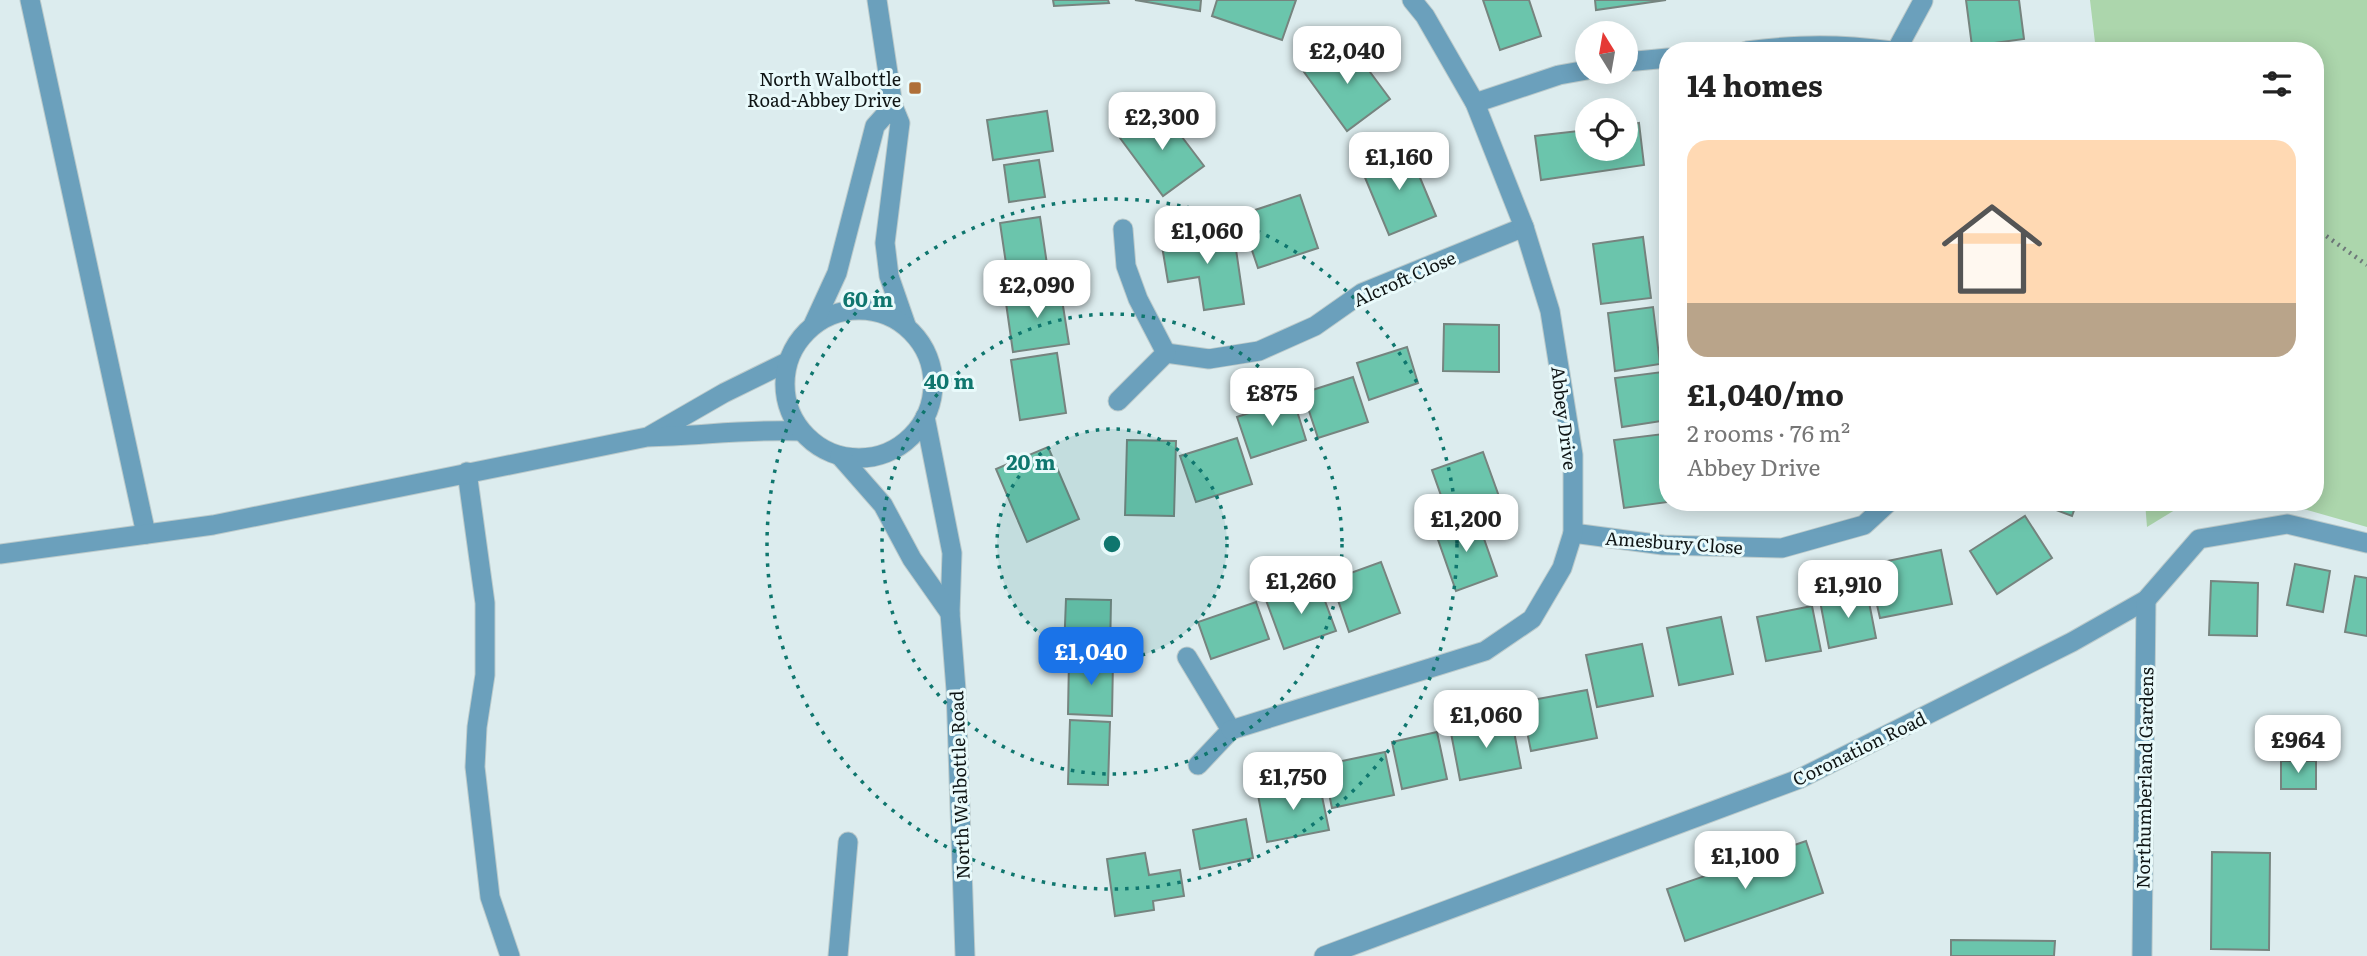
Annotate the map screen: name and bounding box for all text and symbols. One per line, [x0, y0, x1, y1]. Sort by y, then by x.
north arrow [1575, 21, 1638, 84]
map controls [1575, 21, 1638, 161]
pin: £2,040 [1290, 27, 1404, 86]
text: £2,040 [1309, 32, 1385, 66]
text: 14 homes [1687, 62, 1823, 106]
place label: North Walbottle Road-Abbey Drive [747, 65, 901, 113]
icon: filters [2258, 65, 2296, 103]
marker: North Walbottle Road-Abbey Drive [907, 80, 923, 96]
pin: £2,300 [1105, 92, 1219, 152]
text: £2,300 [1125, 98, 1199, 132]
button: locate [1575, 98, 1638, 161]
pin: £1,160 [1342, 132, 1456, 192]
text: £1,160 [1365, 138, 1433, 172]
icon: home [1929, 186, 2055, 312]
pin: £1,060 [1150, 206, 1264, 266]
text: £1,060 [1171, 212, 1243, 246]
street label: Alcroft Close [1348, 243, 1460, 313]
pin: £2,090 [980, 260, 1094, 320]
text: £2,090 [999, 266, 1075, 300]
text: 60 m [843, 282, 893, 313]
text: 40 m [924, 364, 974, 395]
street label: Abbey Drive [1545, 364, 1585, 472]
pin: £875 [1231, 368, 1313, 428]
text: £1,040/mo [1687, 371, 1844, 415]
text: £875 [1246, 374, 1298, 408]
text: 2 rooms · 76 m² [1687, 415, 1850, 449]
text: 20 m [1006, 445, 1056, 476]
text: Abbey Drive [1687, 449, 1821, 483]
pin: £1,200 [1409, 494, 1523, 554]
text: £1,200 [1430, 500, 1502, 534]
street label: Amesbury Close [1604, 524, 1744, 560]
centre of rings [1100, 532, 1124, 556]
pin: £1,260 [1244, 556, 1358, 616]
pin: £1,910 [1791, 560, 1905, 620]
text: £1,260 [1266, 562, 1336, 596]
text: £1,910 [1814, 566, 1882, 600]
pin: £1,040 [1034, 628, 1148, 687]
text: £1,040 [1054, 633, 1128, 667]
street label: Northumberland Gardens [2129, 667, 2159, 889]
street label: North Walbottle Road [942, 690, 976, 880]
pin: £1,060 [1429, 690, 1543, 750]
text: £1,060 [1450, 696, 1522, 730]
street label: Coronation Road [1788, 704, 1930, 792]
pin: £964 [2257, 716, 2339, 775]
text: £964 [2271, 721, 2325, 755]
pin: £1,750 [1236, 752, 1350, 812]
text: £1,750 [1259, 758, 1327, 792]
pin: £1,100 [1688, 832, 1802, 891]
text: £1,100 [1711, 837, 1779, 871]

